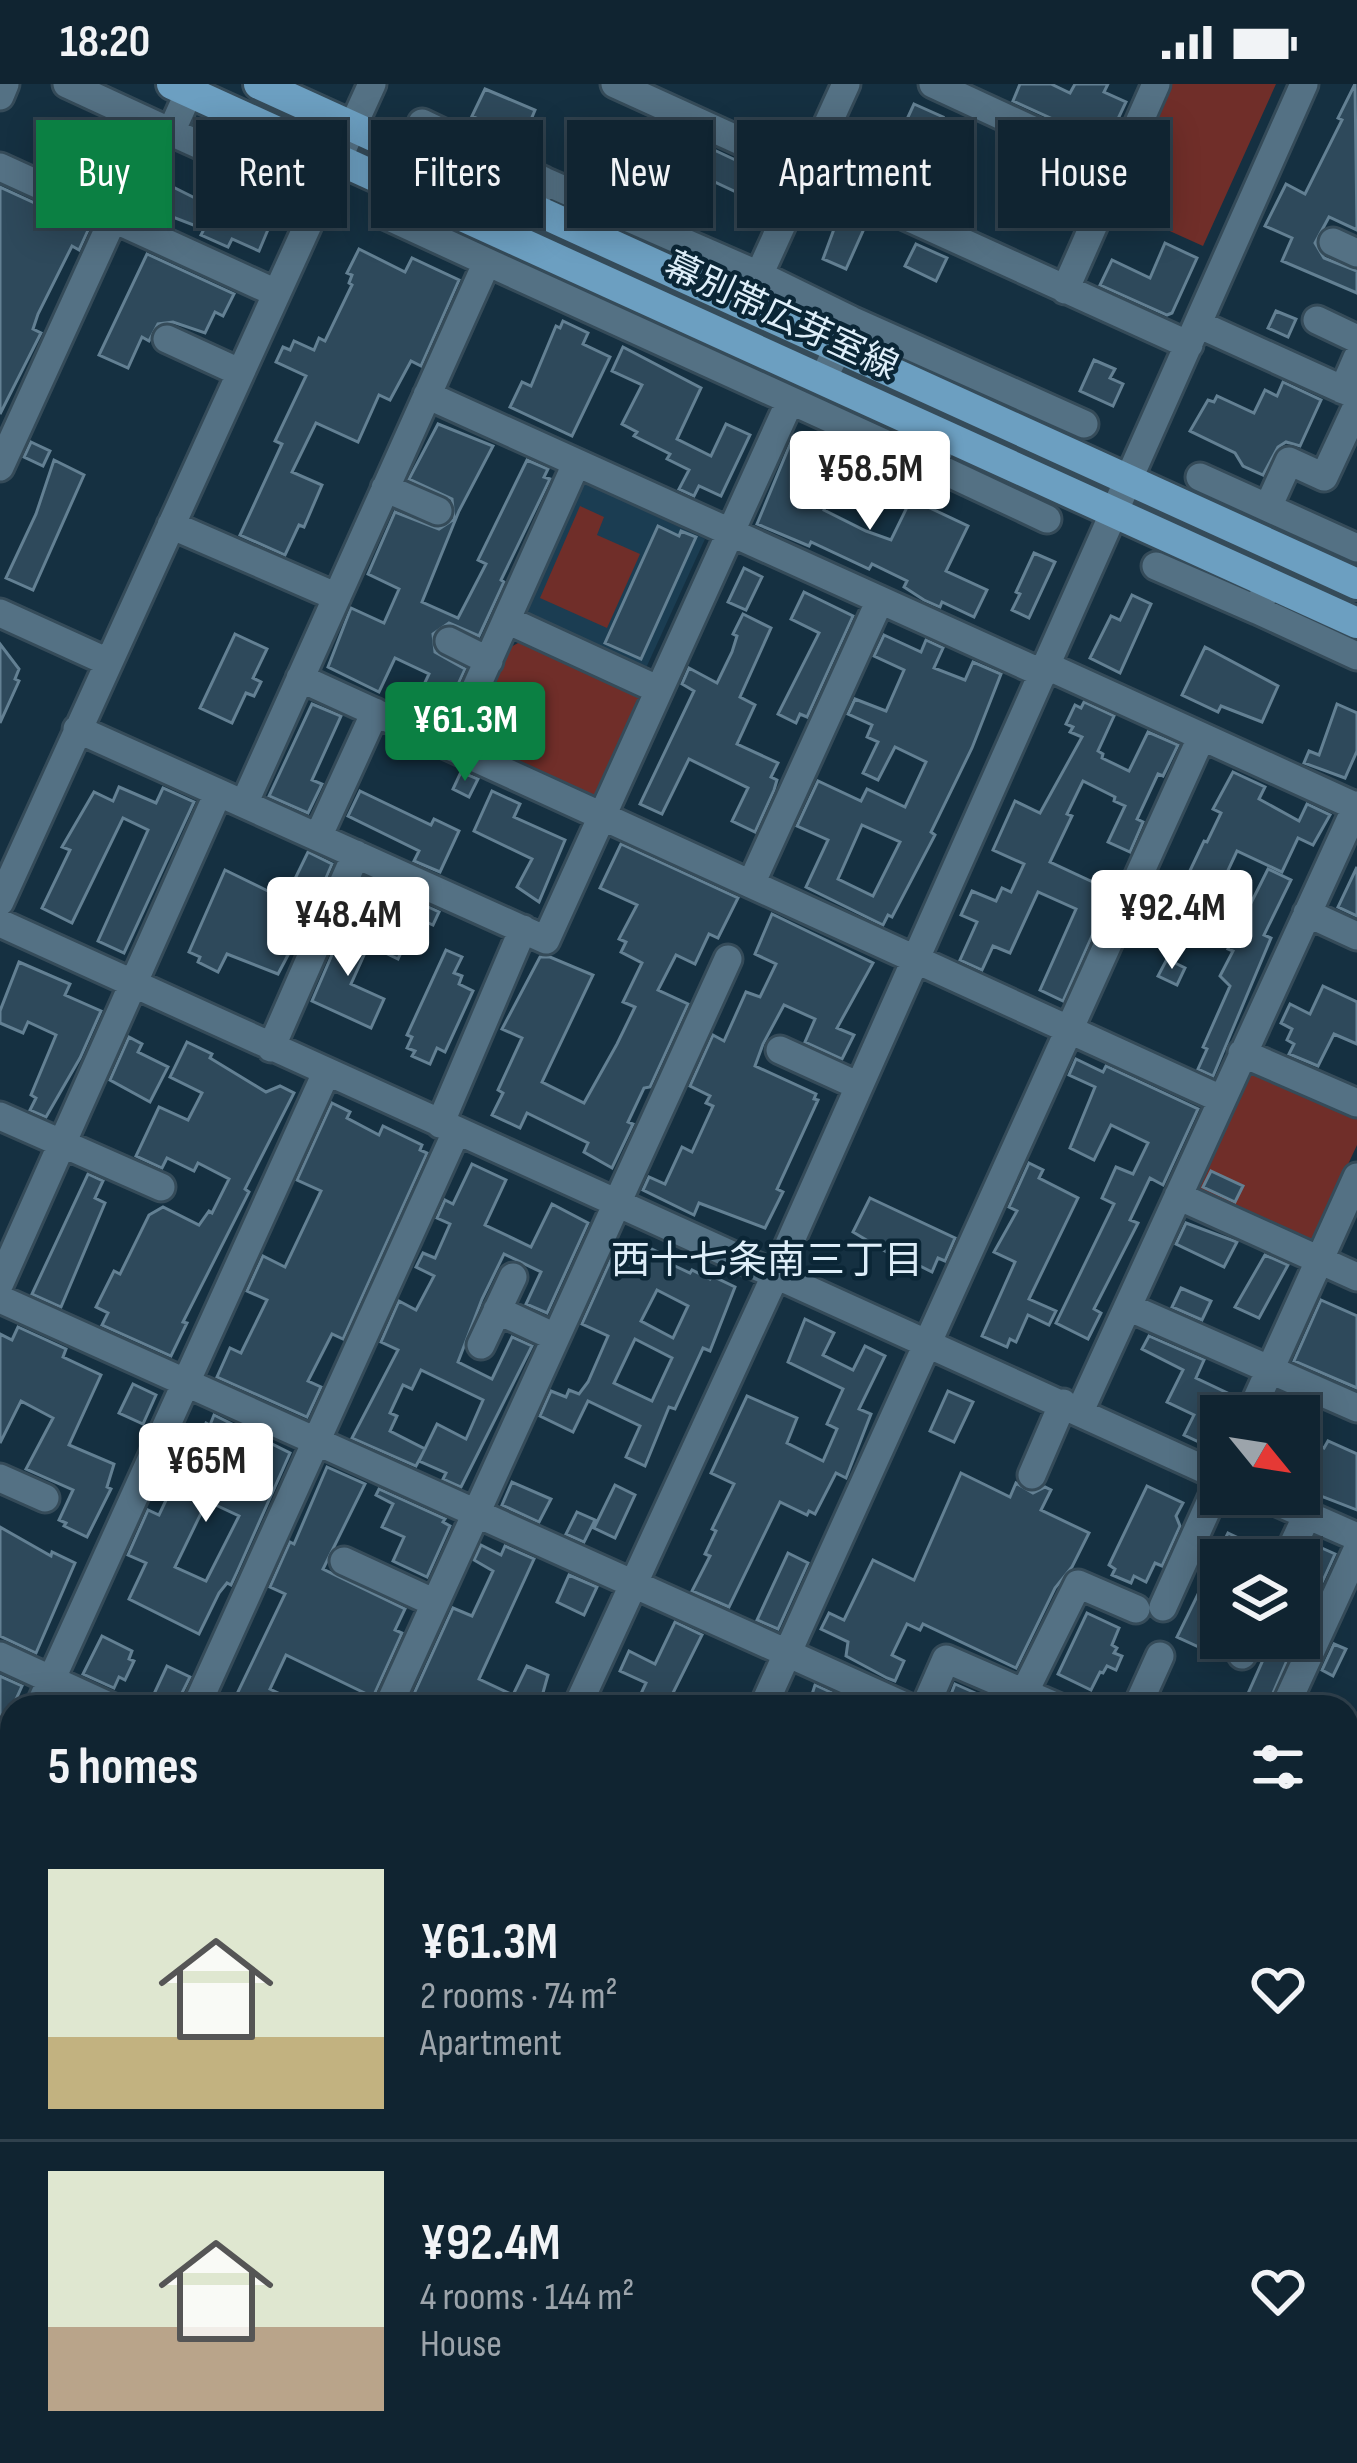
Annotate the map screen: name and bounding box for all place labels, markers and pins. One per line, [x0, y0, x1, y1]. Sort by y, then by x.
pin: ¥58.5M [772, 431, 968, 533]
pin: ¥61.3M [367, 682, 563, 784]
pin: ¥92.4M [1074, 870, 1270, 972]
pin: ¥48.4M [250, 877, 446, 979]
pin: ¥65M [135, 1423, 277, 1525]

